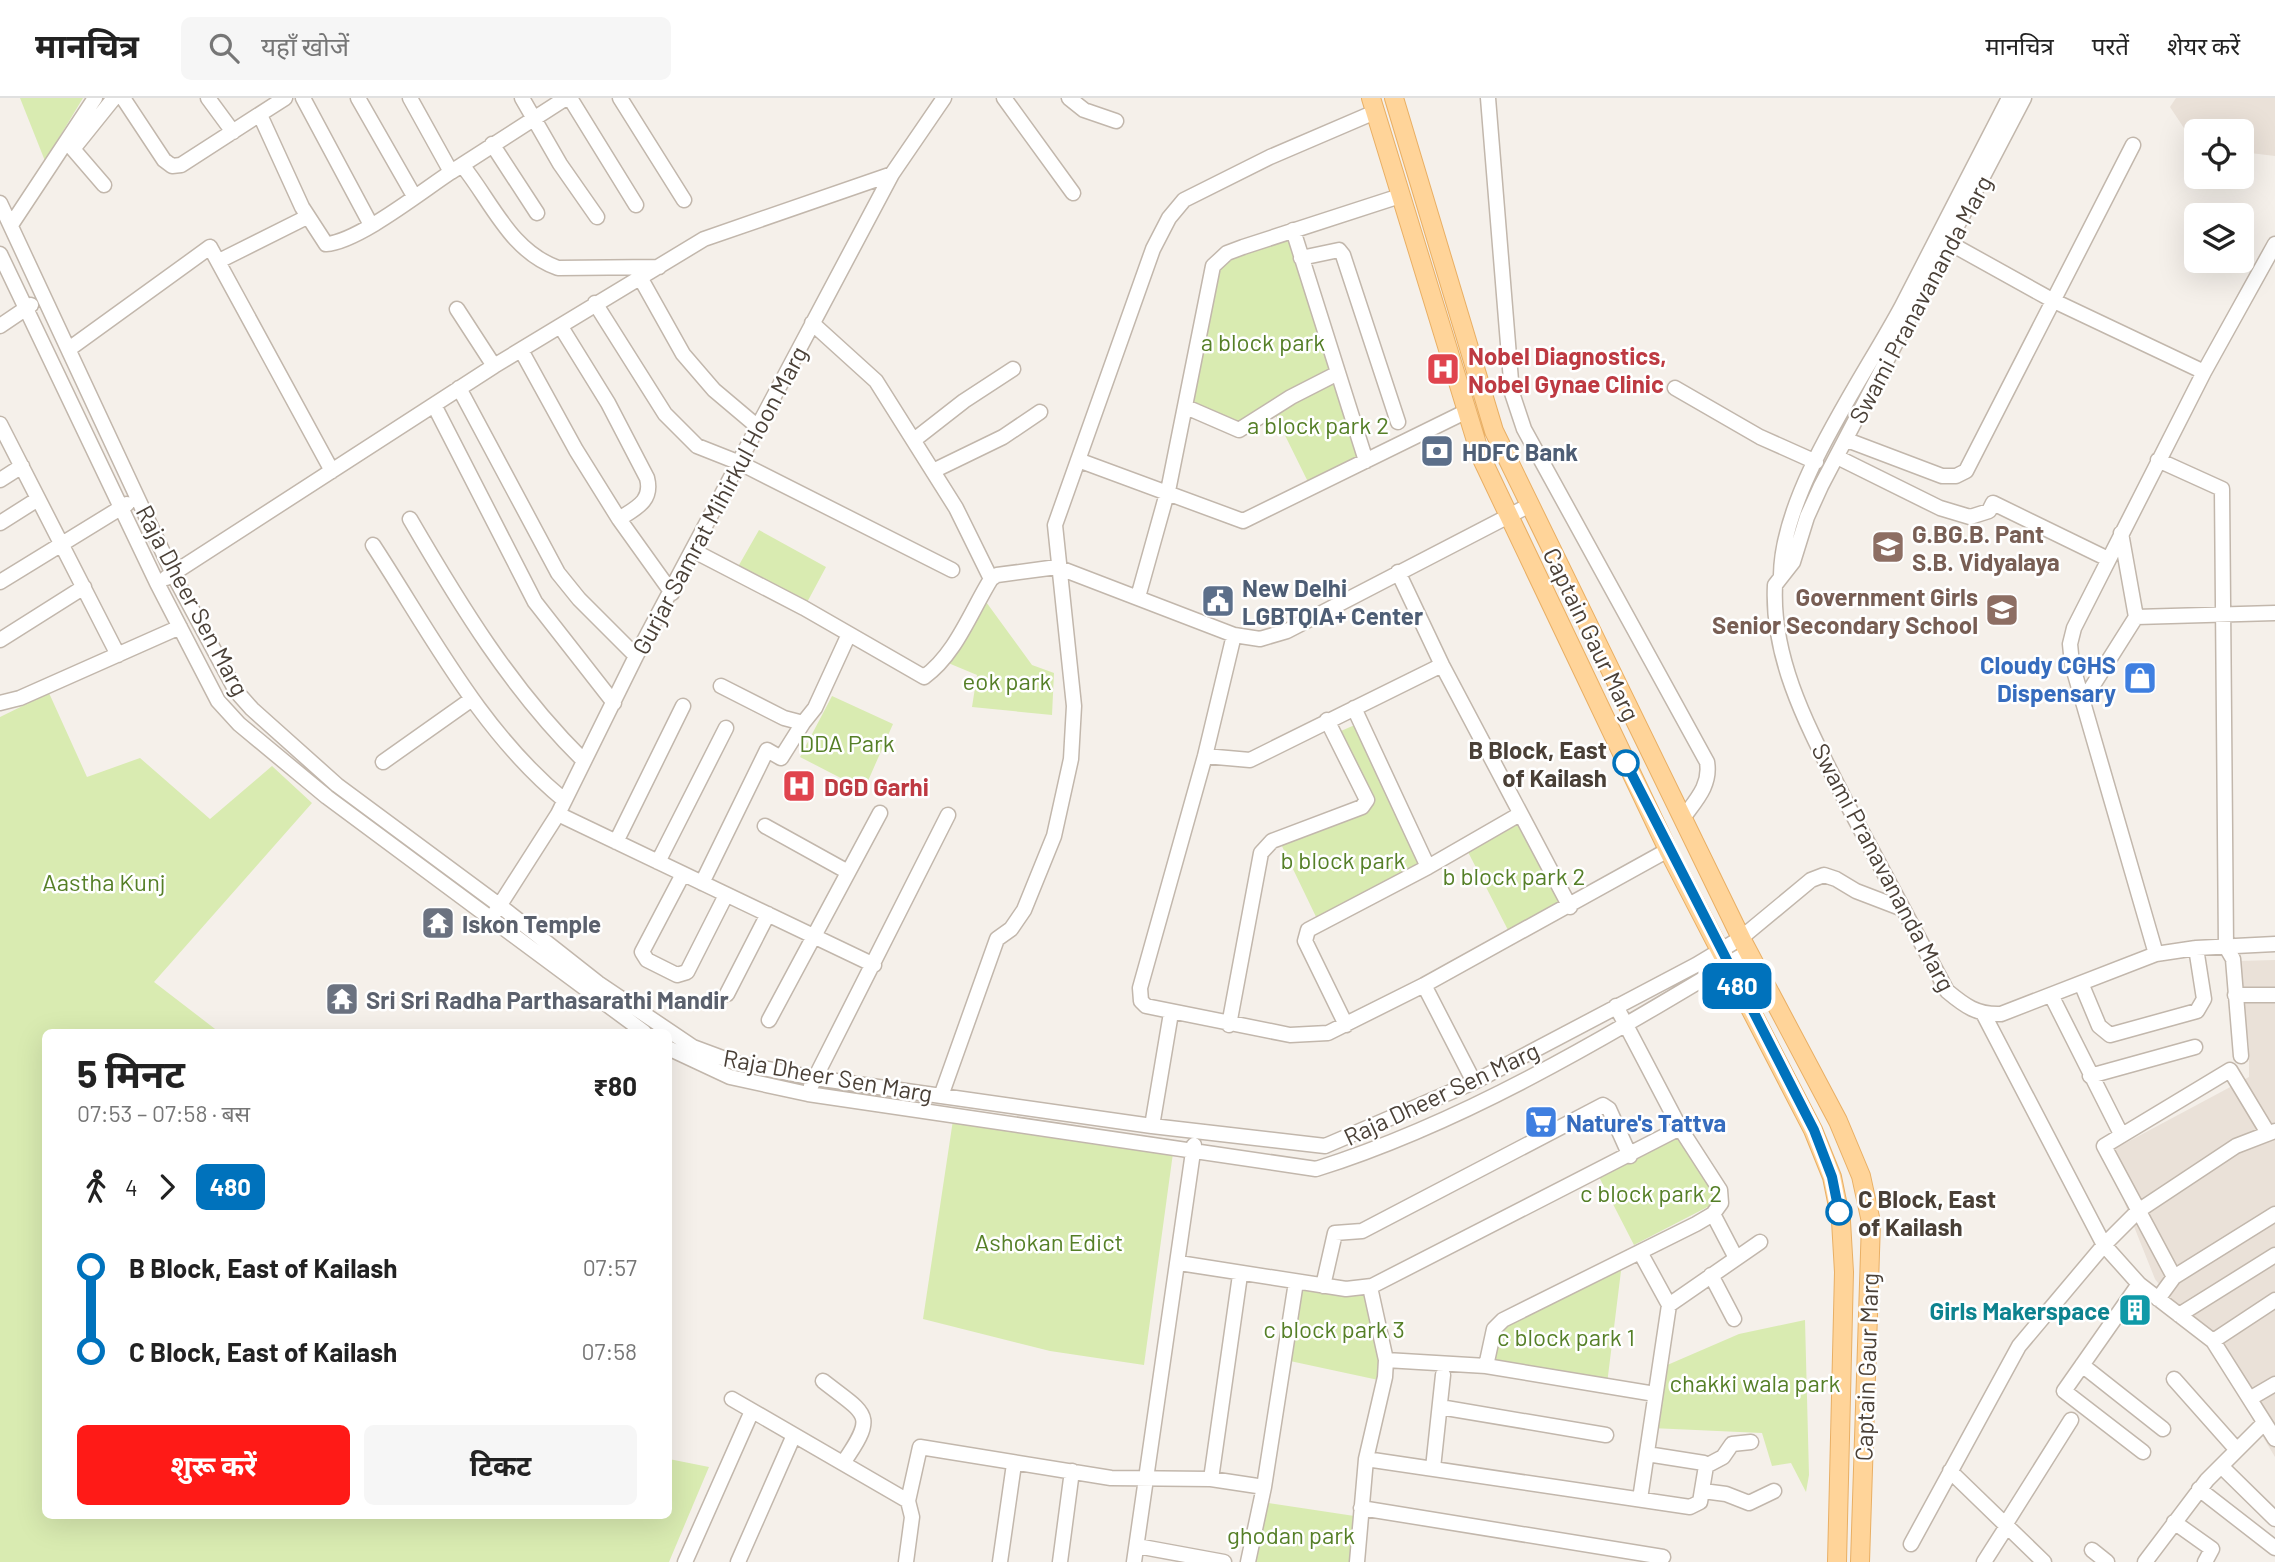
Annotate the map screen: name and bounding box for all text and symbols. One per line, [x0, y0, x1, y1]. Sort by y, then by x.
search box [181, 17, 671, 80]
text: मानचित्र [35, 25, 139, 65]
icon: search [205, 29, 243, 67]
text: यहाँ खोजें [261, 30, 349, 61]
text: मानचित्र [1985, 31, 2054, 60]
text: परतें [2092, 31, 2129, 60]
text: शेयर करें [2167, 31, 2240, 60]
map controls [2184, 119, 2254, 273]
button: locate [2184, 119, 2254, 189]
street label: Swami Pranavananda Marg [1842, 170, 1998, 428]
button: layers [2184, 203, 2254, 273]
park label: a block park [1201, 327, 1325, 356]
street label: Gurjar Samrat Mihirkul Hoon Marg [625, 341, 813, 659]
place label: Nobel Diagnostics, Nobel Gynae Clinic [1468, 341, 1667, 398]
hospital icon: Nobel Diagnostics, Nobel Gynae Clinic [1424, 350, 1462, 388]
park label: a block park 2 [1247, 410, 1389, 439]
bank icon: HDFC Bank [1418, 432, 1456, 470]
place label: HDFC Bank [1462, 437, 1578, 466]
street label: Raja Dheer Sen Marg [130, 500, 256, 700]
place label: G.BG.B. Pant S.B. Vidyalaya [1912, 519, 2060, 576]
school or university icon: G.BG.B. Pant S.B. Vidyalaya [1869, 528, 1907, 566]
street label: Captain Gaur Marg [1538, 543, 1646, 725]
place label: New Delhi LGBTQIA+ Center [1242, 573, 1423, 630]
public building icon: New Delhi LGBTQIA+ Center [1199, 582, 1237, 620]
place label: Government Girls Senior Secondary School [1712, 582, 1978, 639]
school or university icon: Government Girls Senior Secondary School [1983, 591, 2021, 629]
place label: Cloudy CGHS Dispensary [1980, 650, 2116, 707]
shop icon: Cloudy CGHS Dispensary [2121, 659, 2159, 697]
park label: eok park [963, 666, 1051, 695]
park label: DDA Park [799, 728, 895, 757]
place label: B Block, East of Kailash [1469, 735, 1607, 792]
street label: Swami Pranavananda Marg [1806, 738, 1962, 996]
marker: B Block, East of Kailash [1613, 750, 1639, 776]
hospital icon: DGD Garhi [780, 767, 818, 805]
place label: DGD Garhi [824, 772, 929, 801]
park label: b block park [1280, 845, 1406, 874]
park label: b block park 2 [1443, 861, 1585, 890]
park label: Aastha Kunj [42, 867, 166, 896]
temple icon: Iskon Temple [419, 904, 457, 942]
place label: Iskon Temple [462, 909, 601, 938]
line badge: 480 [1697, 963, 1777, 1009]
text: 480 [1716, 971, 1758, 1000]
temple icon: Sri Sri Radha Parthasarathi Mandir [323, 980, 361, 1018]
place label: Sri Sri Radha Parthasarathi Mandir [366, 985, 729, 1014]
street label: Raja Dheer Sen Marg [1339, 1035, 1543, 1151]
street label: Raja Dheer Sen Marg [721, 1042, 935, 1108]
text: 5 मिनट [77, 1050, 185, 1096]
text: ₹80 [593, 1070, 637, 1101]
text: 07:53 – 07:58 · बस [77, 1099, 250, 1127]
supermarket icon: Nature's Tattva [1522, 1103, 1560, 1141]
place label: Nature's Tattva [1566, 1108, 1726, 1137]
icon: walk [77, 1168, 115, 1206]
icon: forward [148, 1168, 186, 1206]
text: 480 [210, 1172, 251, 1201]
text: 4 [125, 1173, 138, 1201]
park label: c block park 2 [1580, 1178, 1722, 1207]
place label: C Block, East of Kailash [1858, 1184, 1996, 1241]
marker: C Block, East of Kailash [1826, 1199, 1852, 1225]
park label: Ashokan Edict [975, 1227, 1123, 1256]
text: B Block, East of Kailash [129, 1252, 398, 1283]
text: 07:57 [583, 1253, 637, 1281]
street label: Captain Gaur Marg [1848, 1272, 1884, 1462]
building icon: Girls Makerspace [2116, 1291, 2154, 1329]
place label: Girls Makerspace [1929, 1296, 2110, 1325]
park label: c block park 3 [1263, 1314, 1405, 1343]
park label: c block park 1 [1497, 1322, 1635, 1351]
text: C Block, East of Kailash [129, 1336, 397, 1367]
text: 07:58 [582, 1337, 637, 1365]
park label: chakki wala park [1670, 1368, 1840, 1397]
button: शुरू करें [77, 1425, 350, 1505]
button: टिकट [364, 1425, 637, 1505]
park label: ghodan park [1227, 1520, 1355, 1549]

